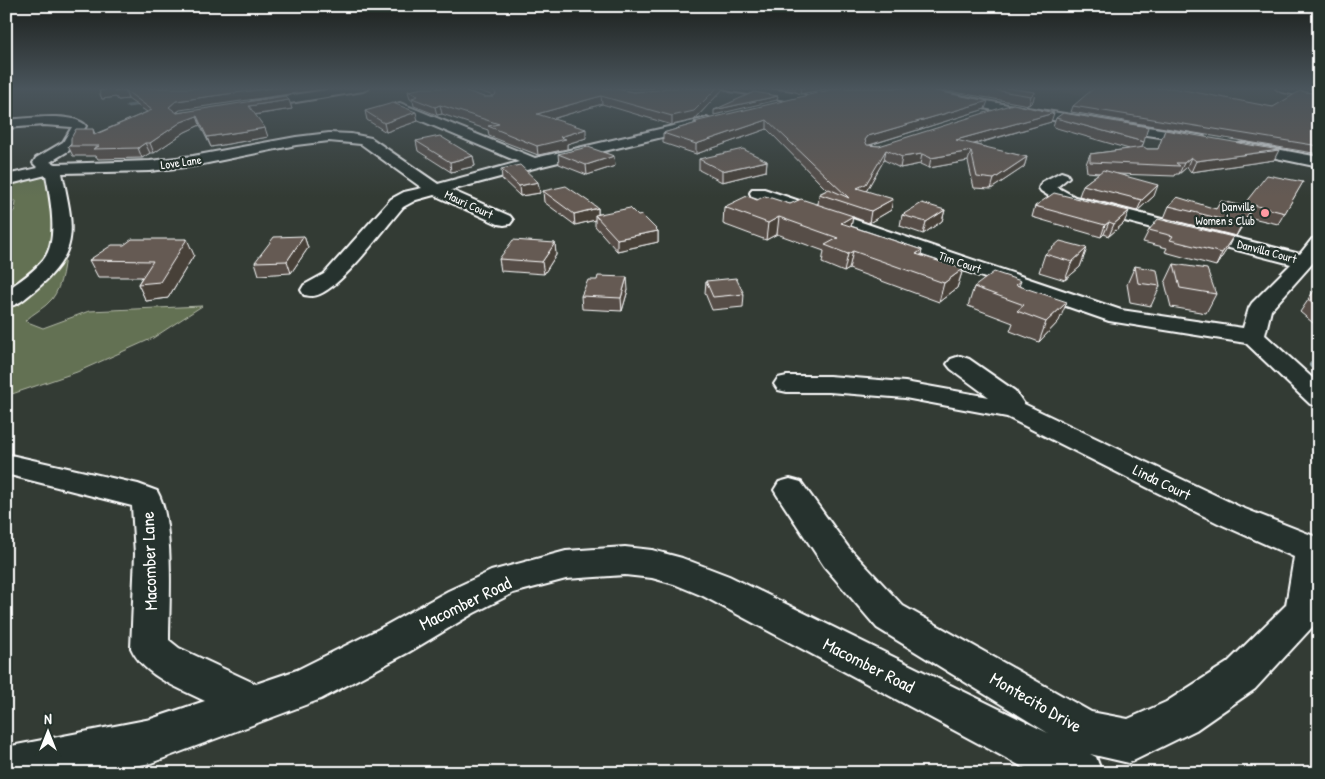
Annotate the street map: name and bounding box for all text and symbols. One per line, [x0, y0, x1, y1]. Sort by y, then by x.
street label: Love Lane [160, 151, 203, 173]
street label: Mauri Court [442, 185, 497, 223]
place label: Danville Women's Club [1196, 198, 1255, 229]
marker: Danville Women's Club [1259, 207, 1271, 219]
street label: Danvilla Court [1235, 235, 1299, 267]
street label: Tim Court [936, 247, 984, 278]
street label: Linda Court [1129, 459, 1195, 505]
street label: Macomber Lane [135, 511, 163, 611]
street label: Macomber Road [415, 570, 515, 636]
street label: Macomber Road [819, 631, 919, 699]
street label: Montecito Drive [986, 666, 1086, 738]
north arrow [22, 706, 72, 756]
text: N [44, 709, 52, 728]

